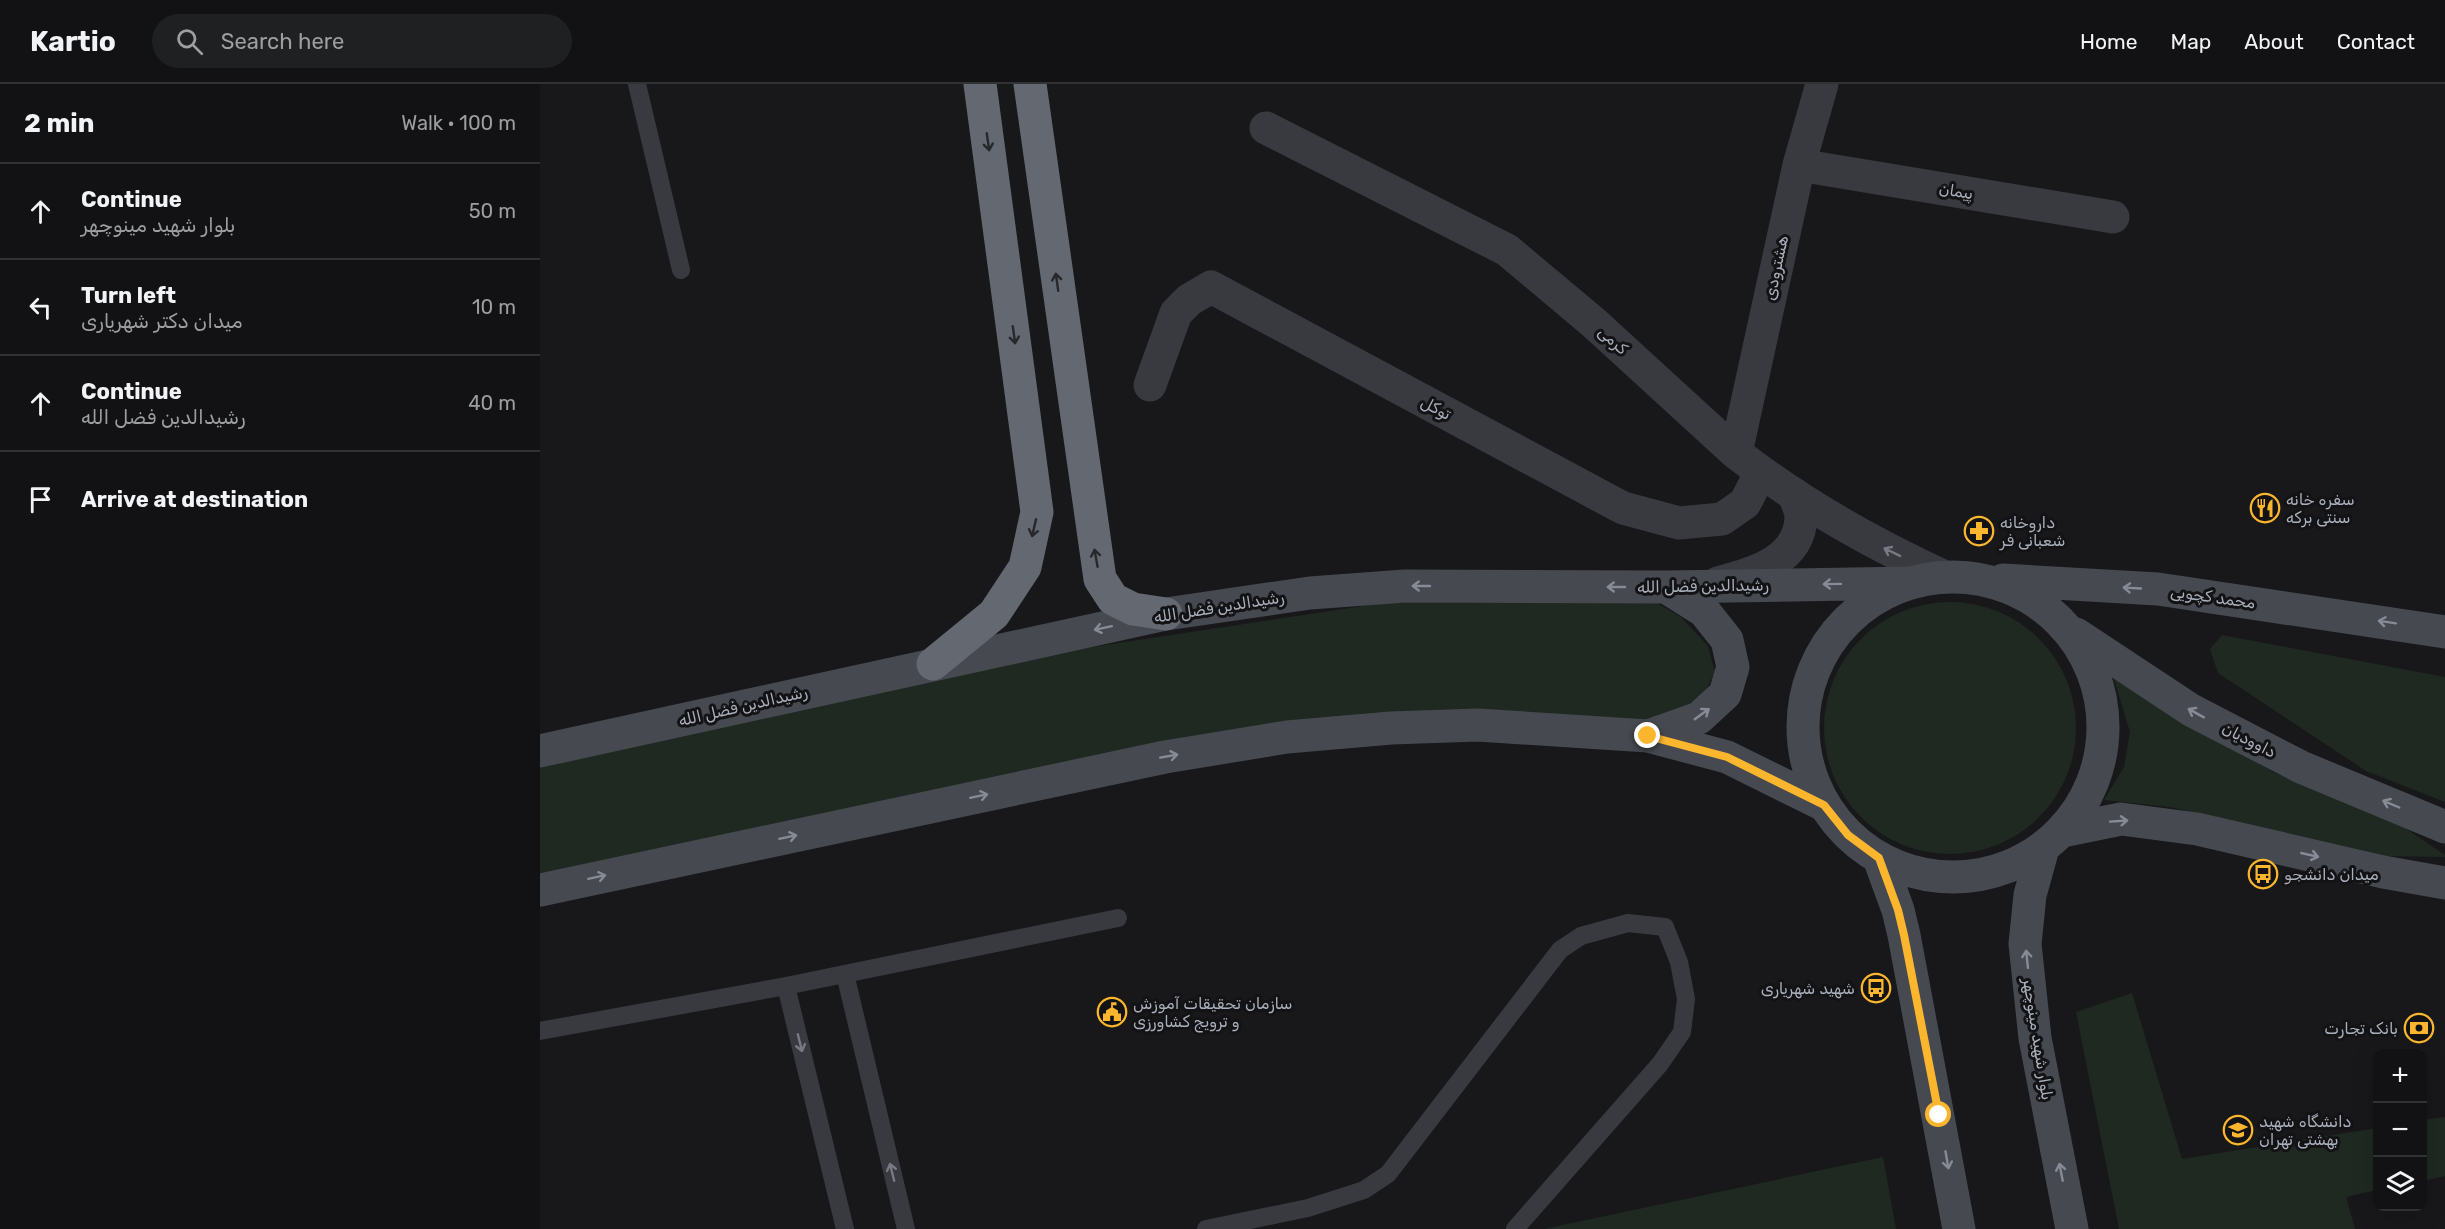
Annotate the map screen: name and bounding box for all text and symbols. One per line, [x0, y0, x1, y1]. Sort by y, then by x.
search box [152, 14, 572, 68]
text: Kartio [30, 25, 116, 58]
icon: search [173, 25, 206, 58]
text: Search here [221, 28, 344, 55]
text: Home [2080, 29, 2137, 54]
text: Map [2170, 29, 2211, 54]
text: About [2244, 29, 2304, 54]
text: Contact [2337, 29, 2415, 54]
text: 2 min [24, 108, 94, 139]
text: Walk · 100 m [401, 111, 516, 135]
one-way arrow [983, 132, 994, 151]
street label: پیمان [1937, 179, 1974, 204]
text: Continue [81, 186, 182, 213]
icon: ahead [24, 195, 57, 228]
text: 50 m [469, 199, 516, 223]
text: بلوار شهید مینوچهر [81, 213, 235, 237]
street label: هشترودی [1760, 234, 1793, 302]
one-way arrow [1052, 273, 1063, 292]
text: Turn left [81, 282, 176, 309]
icon: left [24, 291, 57, 324]
text: 10 m [472, 295, 516, 319]
text: میدان دکتر شهریاری [81, 309, 243, 333]
street label: کرمی [1594, 322, 1632, 359]
one-way arrow [1008, 325, 1019, 345]
text: Continue [81, 378, 182, 405]
icon: ahead [24, 387, 57, 420]
text: 40 m [468, 391, 516, 415]
street label: توکل [1417, 392, 1454, 425]
text: رشیدالدین فضل الله [81, 405, 246, 429]
icon: arrive [24, 483, 57, 516]
text: Arrive at destination [81, 486, 308, 513]
place label: سفره خانه سنتی برکه [2286, 490, 2355, 528]
restaurant icon: سفره خانه سنتی برکه [2249, 492, 2281, 524]
place label: داروخانه شعبانی فر [1999, 513, 2065, 551]
pharmacy icon: داروخانه شعبانی فر [1963, 515, 1995, 547]
one-way arrow [1027, 519, 1039, 538]
one-way arrow [1883, 546, 1901, 557]
one-way arrow [1091, 549, 1102, 569]
street label: رشیدالدین فضل الله [1637, 575, 1769, 598]
one-way arrow [1822, 578, 1842, 590]
one-way arrow [1411, 580, 1431, 592]
one-way arrow [1606, 581, 1626, 593]
one-way arrow [2122, 582, 2142, 593]
street label: محمد کچویی [2169, 582, 2257, 613]
street label: رشیدالدین فضل الله [1152, 587, 1286, 628]
one-way arrow [2378, 616, 2398, 627]
one-way arrow [1094, 623, 1113, 634]
street label: رشیدالدین فضل الله [677, 682, 810, 731]
one-way arrow [2188, 707, 2205, 719]
one-way arrow [1693, 708, 1709, 720]
street label: داوودیان [2218, 718, 2279, 763]
route end [1634, 722, 1660, 748]
one-way arrow [1159, 750, 1179, 761]
one-way arrow [968, 790, 988, 801]
one-way arrow [2382, 798, 2401, 809]
one-way arrow [2109, 815, 2129, 826]
one-way arrow [778, 831, 797, 842]
one-way arrow [2300, 850, 2320, 861]
bus stop icon: میدان دانشجو [2247, 858, 2279, 890]
place label: میدان دانشجو [2284, 865, 2379, 885]
one-way arrow [587, 871, 606, 883]
one-way arrow [2021, 949, 2032, 969]
bus stop icon: شهید شهریاری [1860, 972, 1892, 1004]
street label: بلوار شهید مینوچهر [2018, 976, 2057, 1102]
place label: شهید شهریاری [1761, 979, 1855, 999]
place label: سازمان تحقیقات آموزش و ترویج کشاورزی [1133, 994, 1293, 1033]
public building icon: سازمان تحقیقات آموزش و ترویج کشاورزی [1096, 996, 1128, 1028]
bank icon: بانک تجارت [2403, 1012, 2435, 1044]
place label: بانک تجارت [2324, 1019, 2398, 1039]
one-way arrow [794, 1033, 806, 1052]
map controls [2373, 1049, 2427, 1211]
button: + [2373, 1049, 2427, 1103]
route start [1925, 1101, 1951, 1127]
button: − [2373, 1103, 2427, 1157]
place label: دانشگاه شهید بهشتی تهران [2259, 1112, 2352, 1150]
school or university icon: دانشگاه شهید بهشتی تهران [2222, 1114, 2254, 1146]
one-way arrow [1942, 1150, 1953, 1170]
button: layers [2373, 1157, 2427, 1211]
one-way arrow [2055, 1162, 2066, 1182]
one-way arrow [886, 1163, 898, 1182]

